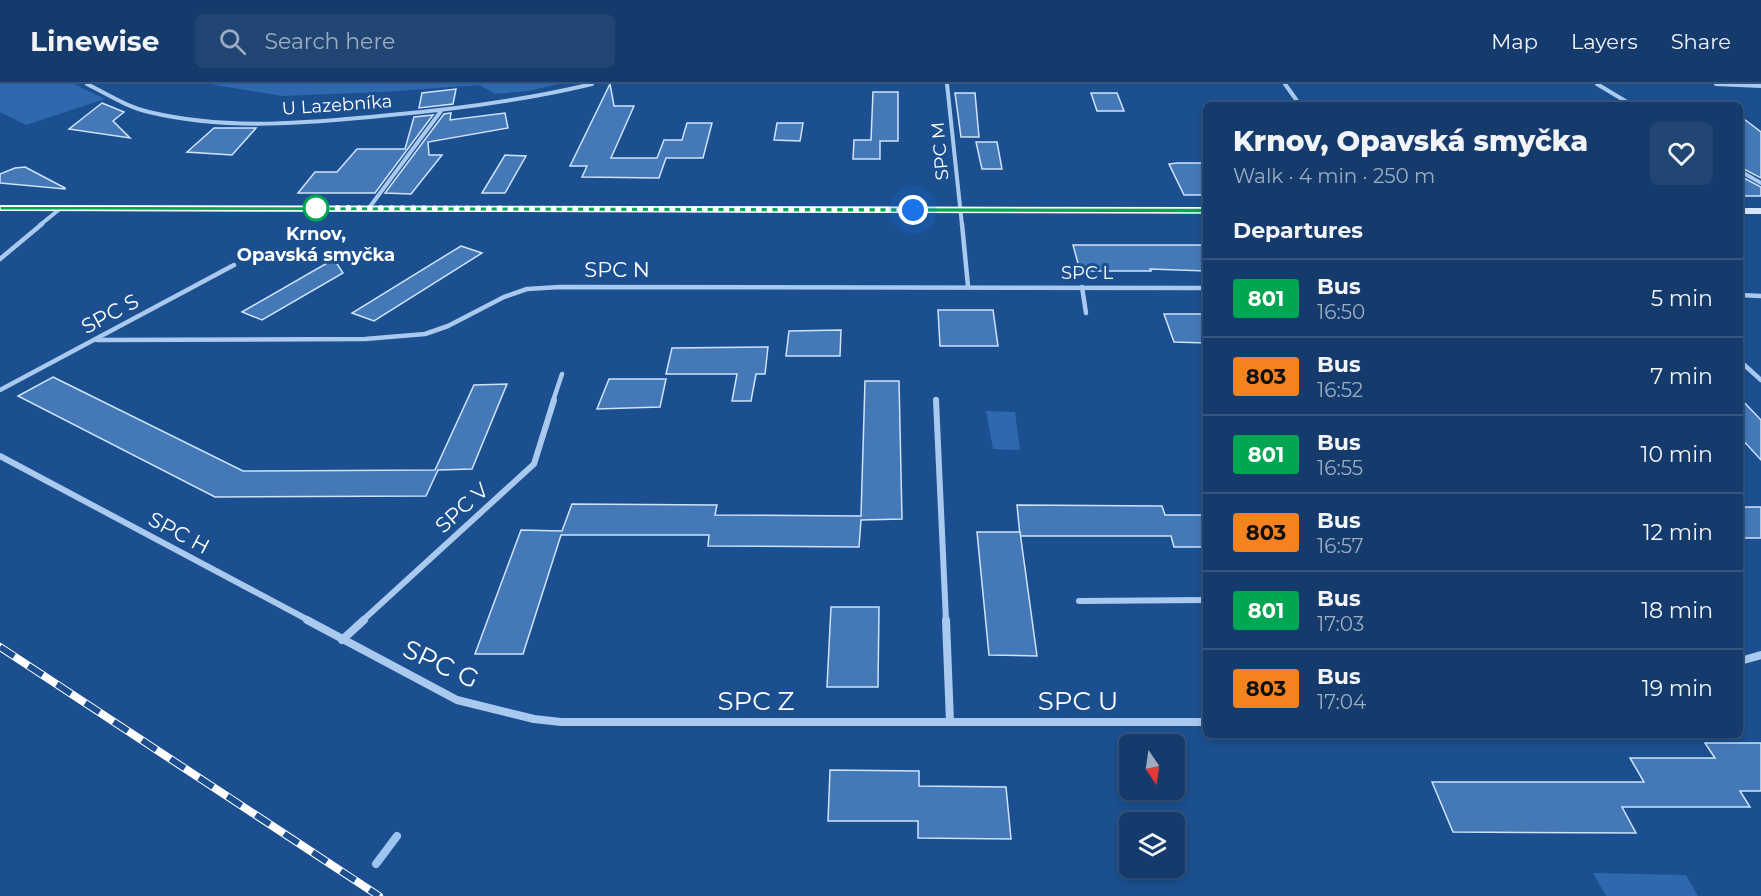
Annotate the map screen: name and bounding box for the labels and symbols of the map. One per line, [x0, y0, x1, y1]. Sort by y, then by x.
street label: U Lazebníka [281, 90, 393, 120]
street label: SPC M [926, 121, 954, 181]
marker: Krnov, Opavská smyčka [303, 195, 329, 221]
your location [898, 195, 928, 225]
place label: Krnov, Opavská smyčka [237, 223, 395, 266]
street label: SPC N [584, 257, 650, 282]
street label: SPC L [1061, 262, 1113, 284]
street label: SPC S [77, 288, 143, 339]
street label: SPC V [430, 477, 494, 538]
street label: SPC H [144, 506, 214, 559]
street label: SPC G [398, 633, 484, 695]
street label: SPC Z [718, 685, 794, 717]
street label: SPC U [1038, 685, 1118, 717]
north arrow [1119, 734, 1185, 800]

